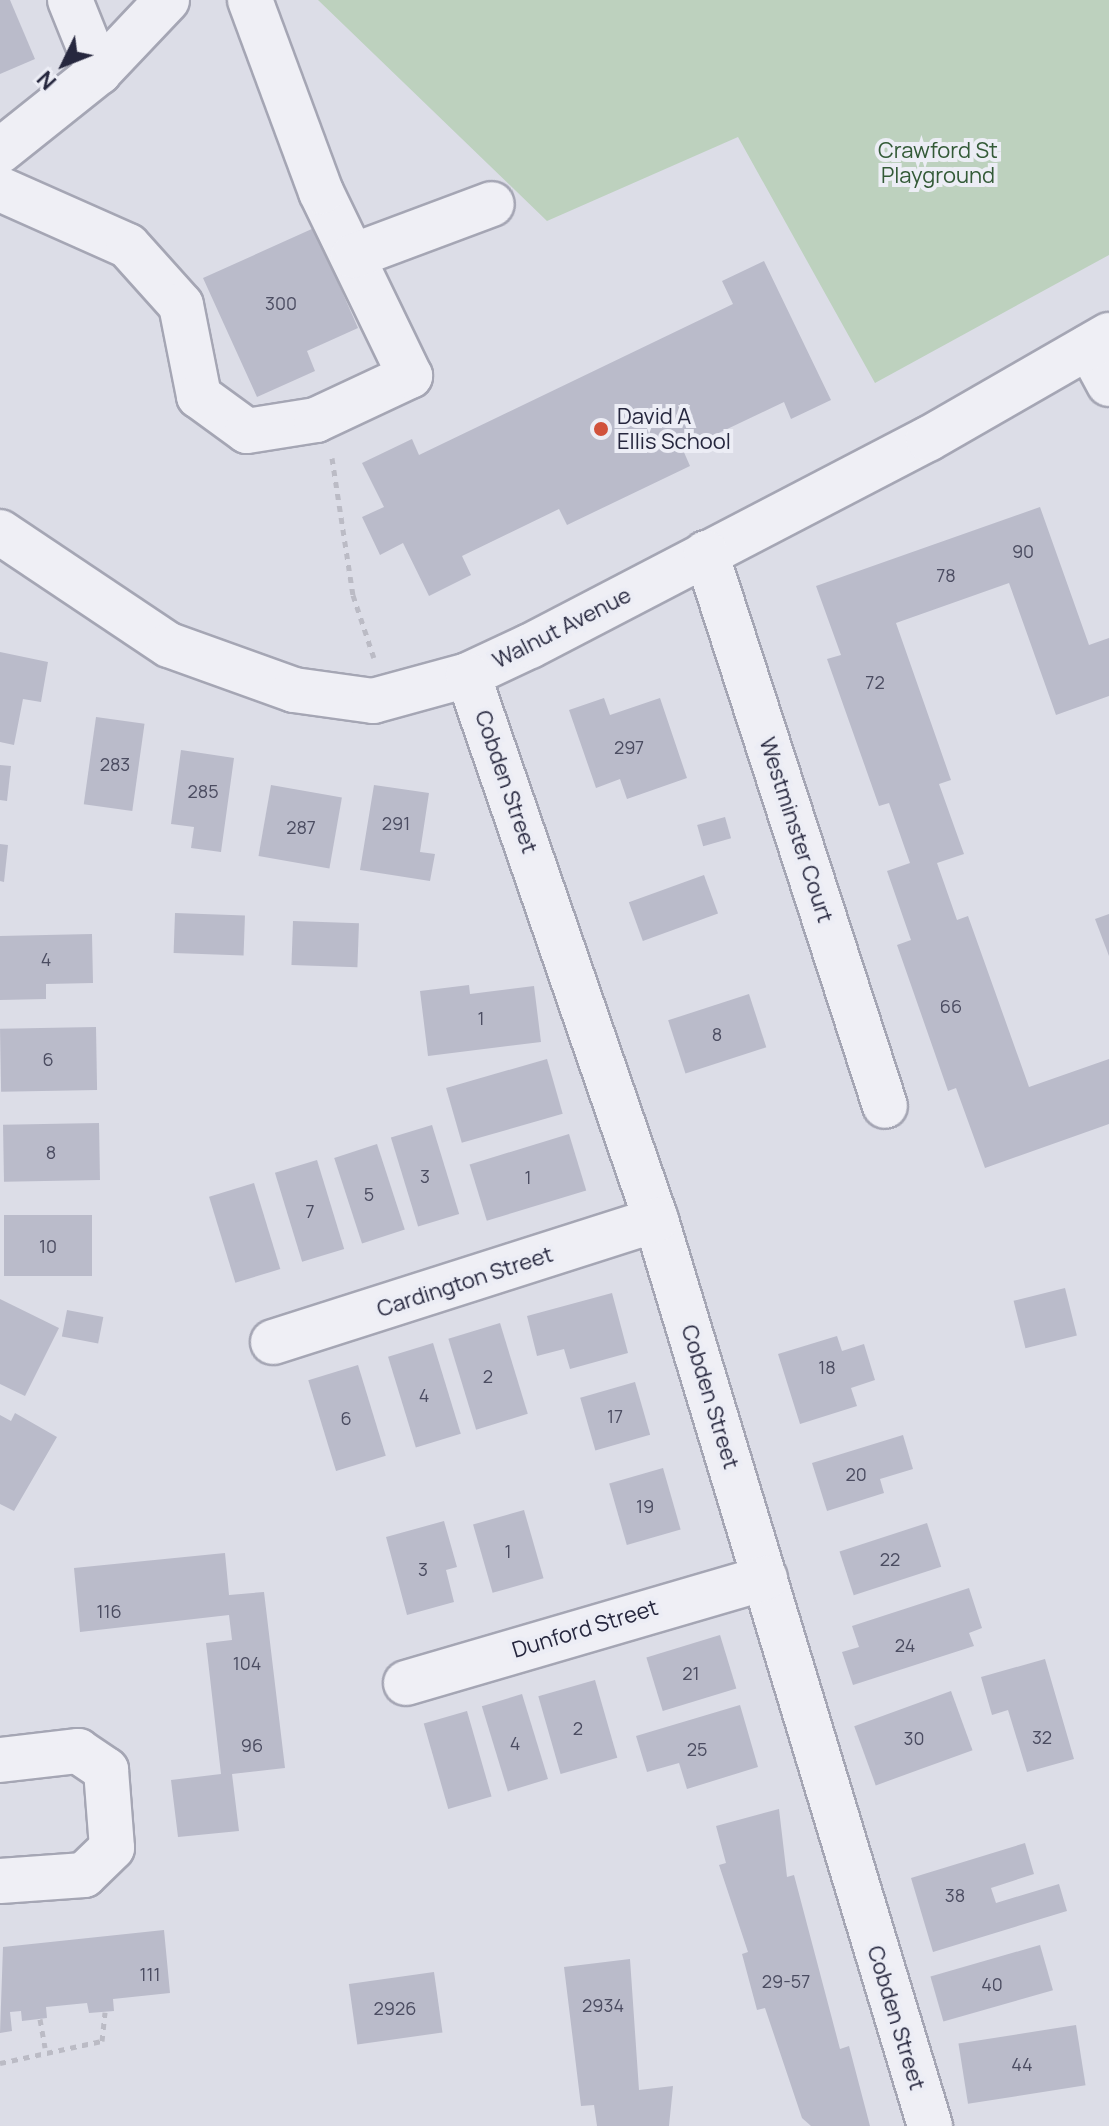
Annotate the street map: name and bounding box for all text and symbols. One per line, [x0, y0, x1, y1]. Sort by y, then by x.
north arrow [24, 24, 104, 104]
text: N [30, 64, 63, 96]
park label: Crawford St Playground [878, 137, 998, 188]
house number: 300 [265, 292, 297, 314]
place label: David A Ellis School [617, 403, 731, 454]
marker: David A Ellis School [592, 420, 610, 438]
house number: 90 [1012, 540, 1034, 562]
house number: 78 [936, 564, 956, 586]
street label: Walnut Avenue [488, 582, 636, 674]
house number: 72 [865, 671, 885, 693]
street label: Cobden Street [469, 707, 543, 857]
street label: Westminster Court [754, 734, 838, 926]
house number: 297 [614, 736, 644, 758]
house number: 283 [100, 753, 130, 775]
house number: 285 [187, 780, 219, 802]
house number: 291 [382, 812, 410, 834]
house number: 287 [286, 816, 316, 838]
house number: 4 [41, 948, 51, 970]
house number: 66 [940, 995, 962, 1017]
house number: 1 [477, 1007, 485, 1029]
house number: 8 [712, 1023, 722, 1045]
house number: 6 [42, 1048, 54, 1070]
house number: 8 [46, 1141, 56, 1163]
house number: 3 [420, 1165, 430, 1187]
house number: 1 [524, 1166, 532, 1188]
house number: 5 [364, 1183, 374, 1205]
house number: 7 [305, 1200, 315, 1222]
house number: 10 [39, 1235, 57, 1257]
street label: Cardington Street [374, 1241, 556, 1323]
street label: Cobden Street [676, 1322, 744, 1472]
house number: 18 [818, 1356, 836, 1378]
house number: 2 [483, 1365, 493, 1387]
house number: 4 [419, 1384, 429, 1406]
house number: 17 [607, 1405, 623, 1427]
house number: 6 [340, 1407, 352, 1429]
house number: 20 [845, 1463, 867, 1485]
house number: 19 [636, 1495, 654, 1517]
house number: 1 [504, 1540, 512, 1562]
house number: 22 [880, 1548, 900, 1570]
house number: 3 [418, 1558, 428, 1580]
street label: Dunford Street [509, 1594, 661, 1664]
house number: 116 [96, 1600, 122, 1622]
house number: 24 [895, 1634, 915, 1656]
house number: 104 [233, 1652, 261, 1674]
house number: 21 [682, 1662, 700, 1684]
house number: 2 [573, 1717, 583, 1739]
house number: 32 [1032, 1726, 1052, 1748]
house number: 30 [904, 1727, 924, 1749]
house number: 4 [510, 1732, 520, 1754]
house number: 96 [241, 1734, 263, 1756]
house number: 25 [687, 1738, 707, 1760]
house number: 38 [945, 1884, 965, 1906]
street label: Cobden Street [862, 1943, 930, 2093]
house number: 111 [139, 1963, 161, 1985]
house number: 29-57 [762, 1970, 810, 1992]
house number: 40 [981, 1973, 1003, 1995]
house number: 2934 [582, 1994, 624, 2016]
house number: 2926 [374, 1997, 416, 2019]
house number: 44 [1011, 2053, 1033, 2075]

